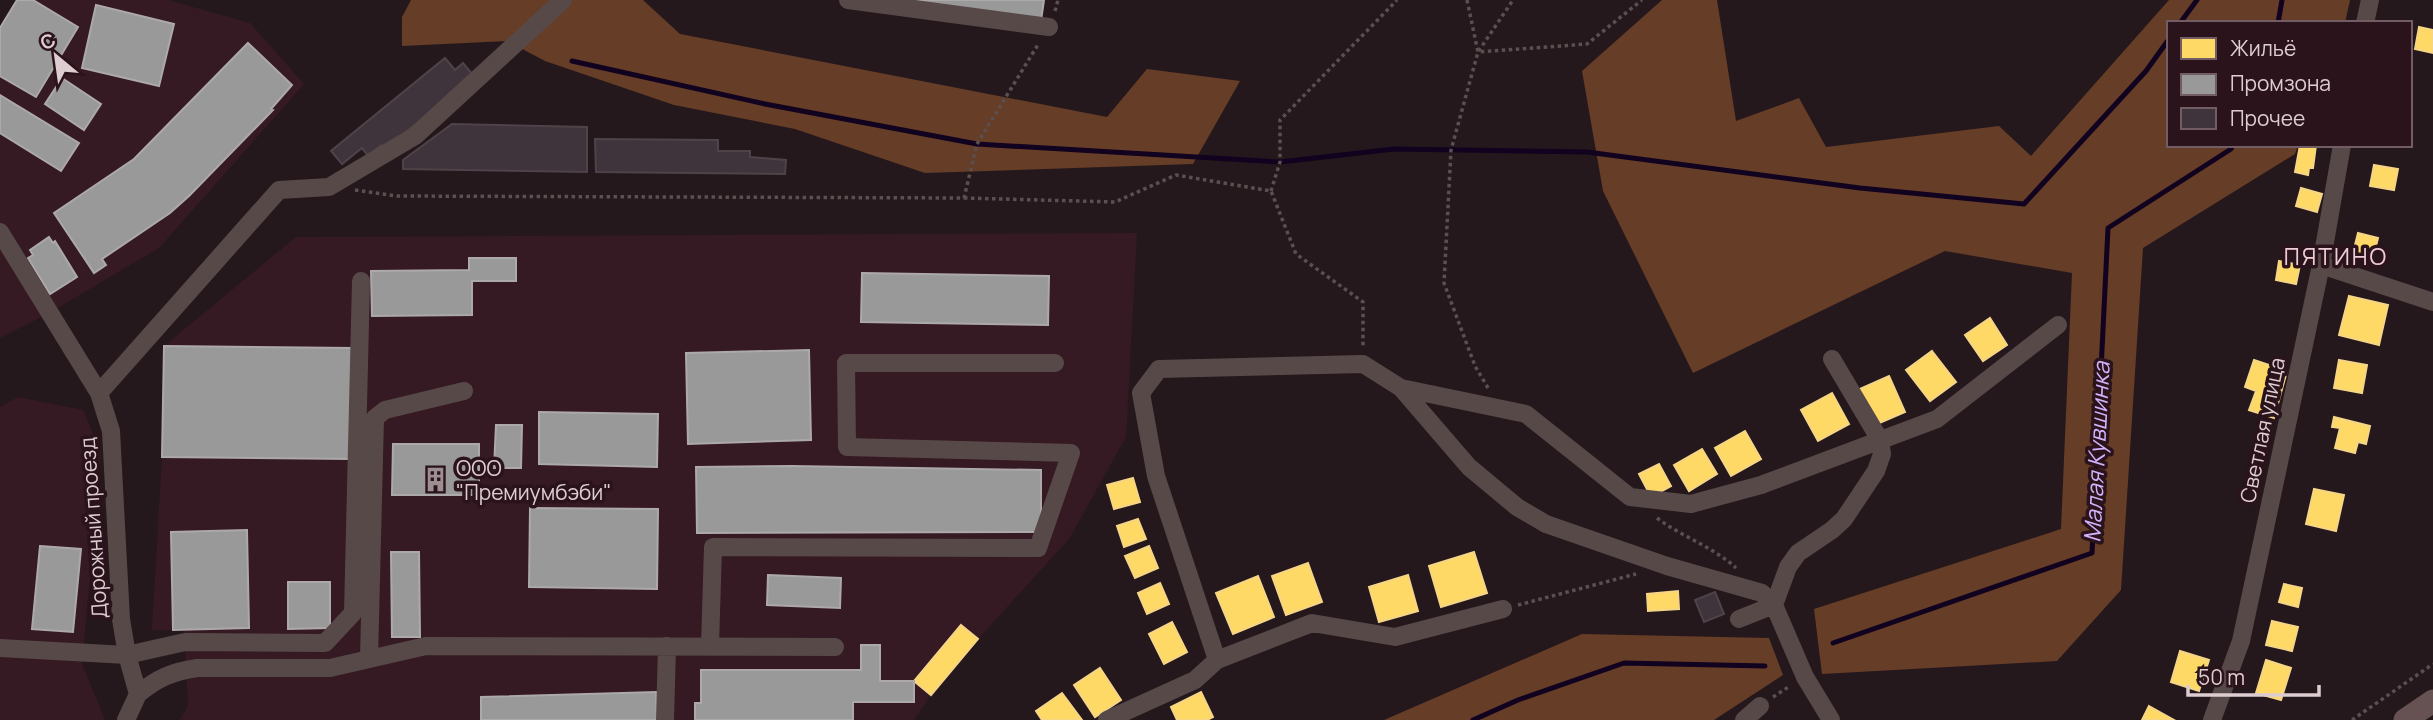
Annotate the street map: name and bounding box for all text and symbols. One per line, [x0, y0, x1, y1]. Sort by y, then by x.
north arrow [21, 21, 91, 91]
legend [2167, 21, 2412, 147]
text: С [35, 26, 60, 56]
text: Жильё [2230, 34, 2296, 62]
text: Промзона [2230, 69, 2331, 97]
text: Прочее [2230, 104, 2305, 132]
district label: ПЯТИНО [2284, 240, 2388, 272]
street label: Светлая улица [2233, 355, 2291, 505]
water label: Малая Кувшинка [2075, 360, 2117, 543]
street label: Дорожный проезд [73, 436, 113, 620]
place label: ООО "Премиумбэби" [456, 454, 612, 506]
building icon: ООО "Премиумбэби" [422, 466, 450, 494]
scale bar [2188, 654, 2319, 698]
text: 50 m [2198, 663, 2245, 691]

